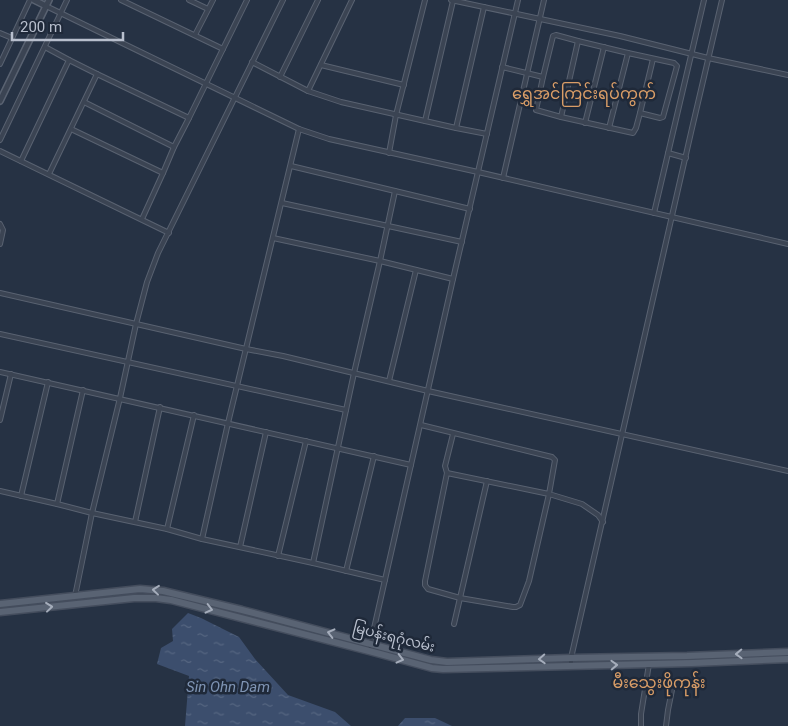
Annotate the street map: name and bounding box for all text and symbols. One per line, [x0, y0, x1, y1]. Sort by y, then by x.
scale bar [12, 10, 124, 42]
text: 200 m [20, 18, 62, 36]
district label: ရွှေအင်ကြင်းရပ်ကွက် [512, 82, 656, 107]
one-way arrow [152, 585, 160, 596]
one-way arrow [45, 602, 53, 613]
one-way arrow [205, 604, 213, 614]
street label: မြပန်းရဂုံလမ်း [350, 617, 437, 659]
one-way arrow [327, 629, 335, 639]
one-way arrow [735, 648, 743, 659]
one-way arrow [396, 654, 404, 664]
one-way arrow [538, 654, 546, 665]
one-way arrow [610, 659, 618, 670]
district label: မီးသွေးဖိုကုန်း [612, 671, 706, 697]
water label: Sin Ohn Dam [186, 678, 270, 696]

